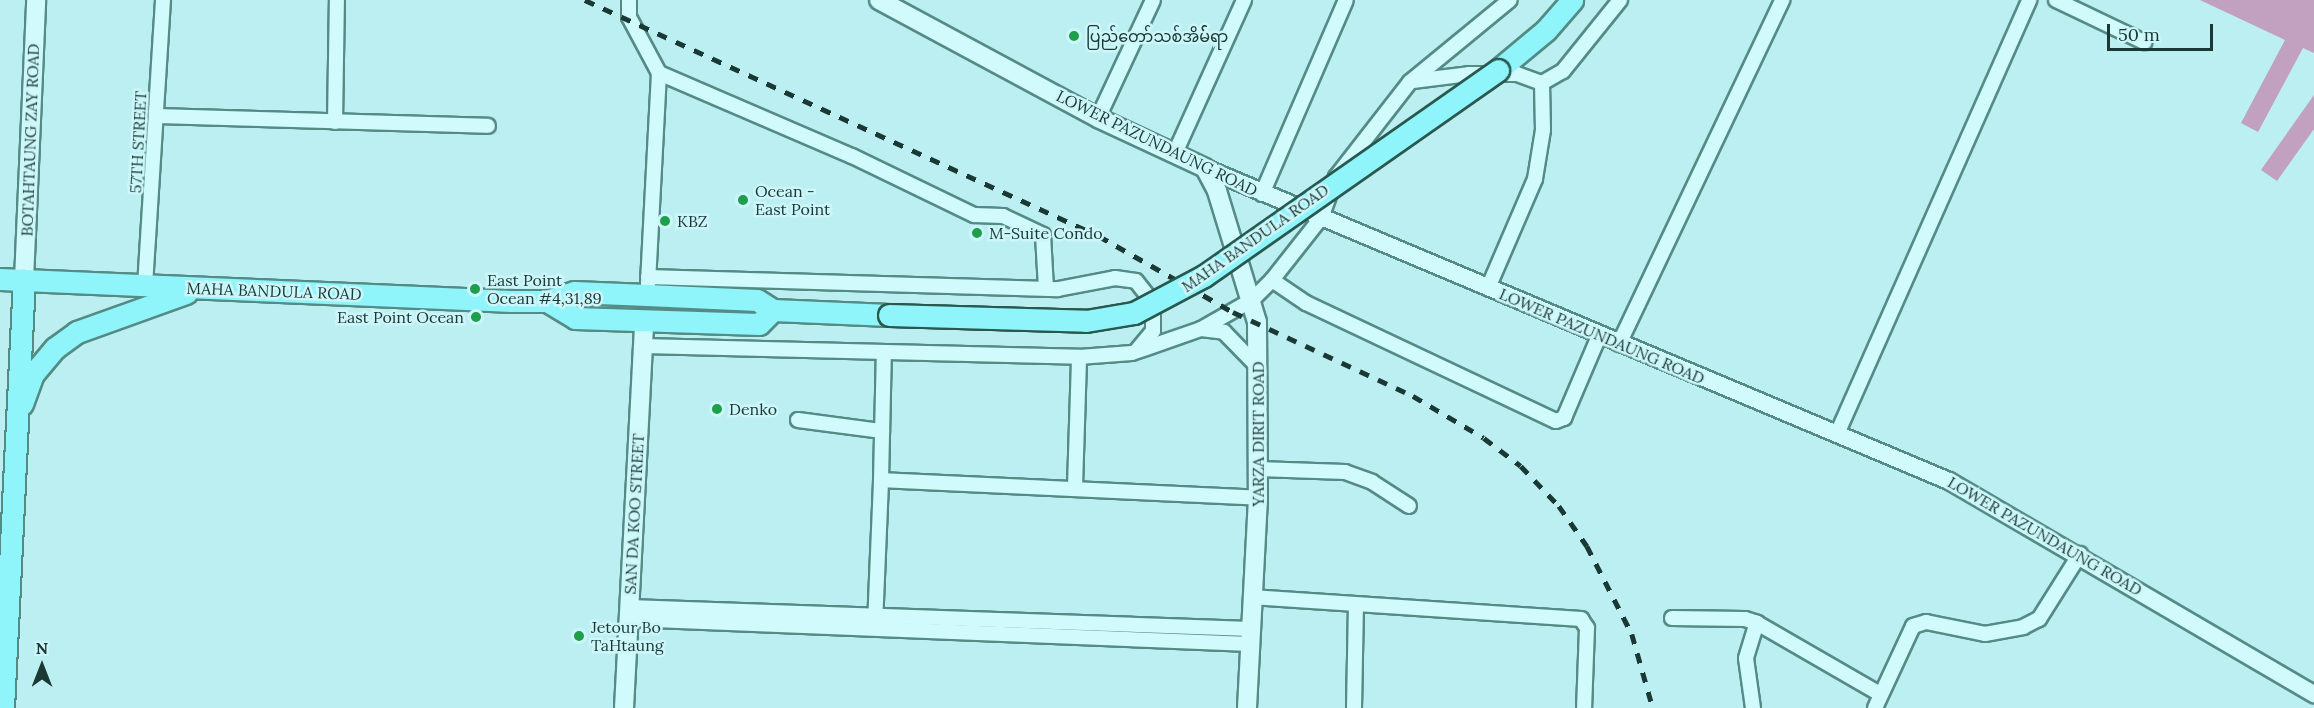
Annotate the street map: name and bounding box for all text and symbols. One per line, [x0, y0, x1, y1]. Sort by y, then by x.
scale bar [2110, 12, 2216, 50]
text: 50 m [2118, 23, 2160, 46]
place label: ပြည်တော်သစ်အိမ််ရာ [1086, 26, 1228, 46]
marker: ပြည်တော်သစ်အိမ််ရာ [1067, 29, 1081, 43]
street label: BOTAHTAUNG ZAY ROAD [17, 43, 43, 237]
street label: LOWER PAZUNDAUNG ROAD [1053, 86, 1261, 200]
street label: 57TH STREET [126, 90, 150, 194]
street label: MAHA BANDULA ROAD [1178, 180, 1332, 296]
place label: Ocean - East Point [755, 181, 830, 219]
marker: Ocean - East Point [736, 193, 750, 207]
place label: KBZ [677, 211, 708, 231]
marker: KBZ [658, 214, 672, 228]
place label: M-Suite Condo [989, 223, 1103, 243]
marker: M-Suite Condo [970, 226, 984, 240]
place label: East Point Ocean #4,31,89 [487, 270, 602, 308]
street label: MAHA BANDULA ROAD [186, 278, 362, 304]
marker: East Point Ocean #4,31,89 [468, 282, 482, 296]
street label: LOWER PAZUNDAUNG ROAD [1496, 284, 1708, 388]
place label: East Point Ocean [337, 307, 464, 327]
marker: East Point Ocean [469, 310, 483, 324]
street label: YARZA DIRIT ROAD [1248, 361, 1268, 507]
place label: Denko [729, 399, 777, 419]
marker: Denko [710, 402, 724, 416]
street label: SAN DA KOO STREET [620, 433, 648, 595]
street label: LOWER PAZUNDAUNG ROAD [1944, 472, 2146, 600]
place label: Jetour Bo TaHtaung [591, 617, 664, 655]
marker: Jetour Bo TaHtaung [572, 629, 586, 643]
north arrow [12, 636, 72, 696]
text: N [36, 638, 48, 658]

